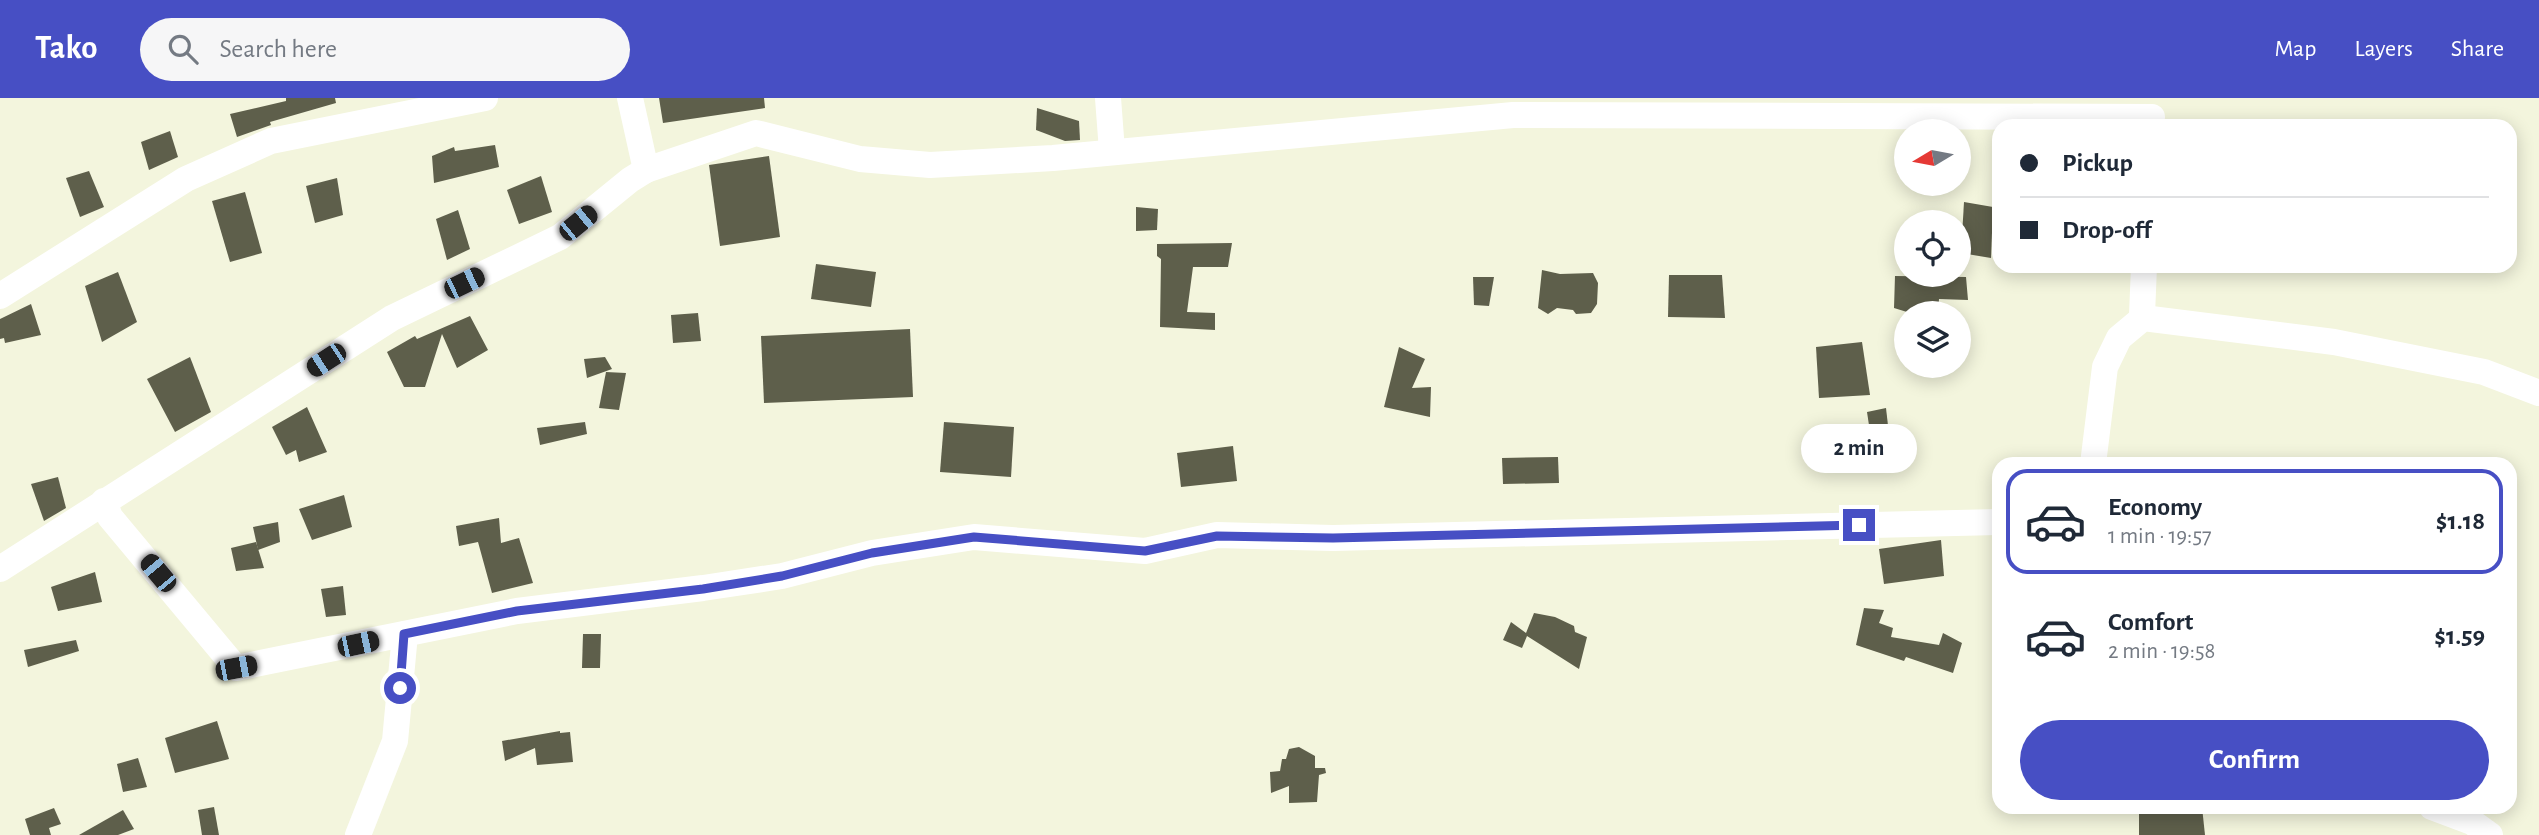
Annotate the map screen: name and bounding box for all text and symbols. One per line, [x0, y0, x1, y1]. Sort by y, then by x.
search box [140, 18, 630, 81]
icon: search [164, 30, 202, 68]
text: Tako [35, 32, 98, 65]
text: Search here [220, 36, 337, 62]
text: Map [2274, 37, 2316, 61]
text: Layers [2354, 37, 2413, 61]
text: Share [2451, 37, 2504, 61]
north arrow [1894, 119, 1970, 196]
map controls [1894, 119, 1971, 378]
text: Pickup [2062, 150, 2133, 176]
car [556, 202, 601, 244]
button: locate [1894, 210, 1971, 287]
text: Drop-off [2062, 217, 2151, 243]
car [441, 264, 488, 302]
button: layers [1894, 301, 1971, 378]
car [303, 340, 350, 380]
callout: 2 min [1801, 424, 1917, 472]
text: 2 min [1833, 437, 1885, 460]
icon: car [2024, 490, 2087, 553]
text: Economy [2108, 494, 2202, 520]
text: $1.18 [2436, 508, 2485, 534]
route end [1843, 509, 1875, 541]
text: 1 min · 19:57 [2108, 525, 2212, 548]
car [137, 550, 180, 596]
icon: car [2024, 605, 2087, 668]
text: Comfort [2108, 609, 2193, 635]
text: $1.59 [2434, 623, 2485, 649]
car [336, 629, 381, 659]
text: 2 min · 19:58 [2108, 640, 2215, 663]
car [214, 654, 259, 682]
route start [384, 672, 416, 704]
button: Confirm [2020, 720, 2489, 800]

